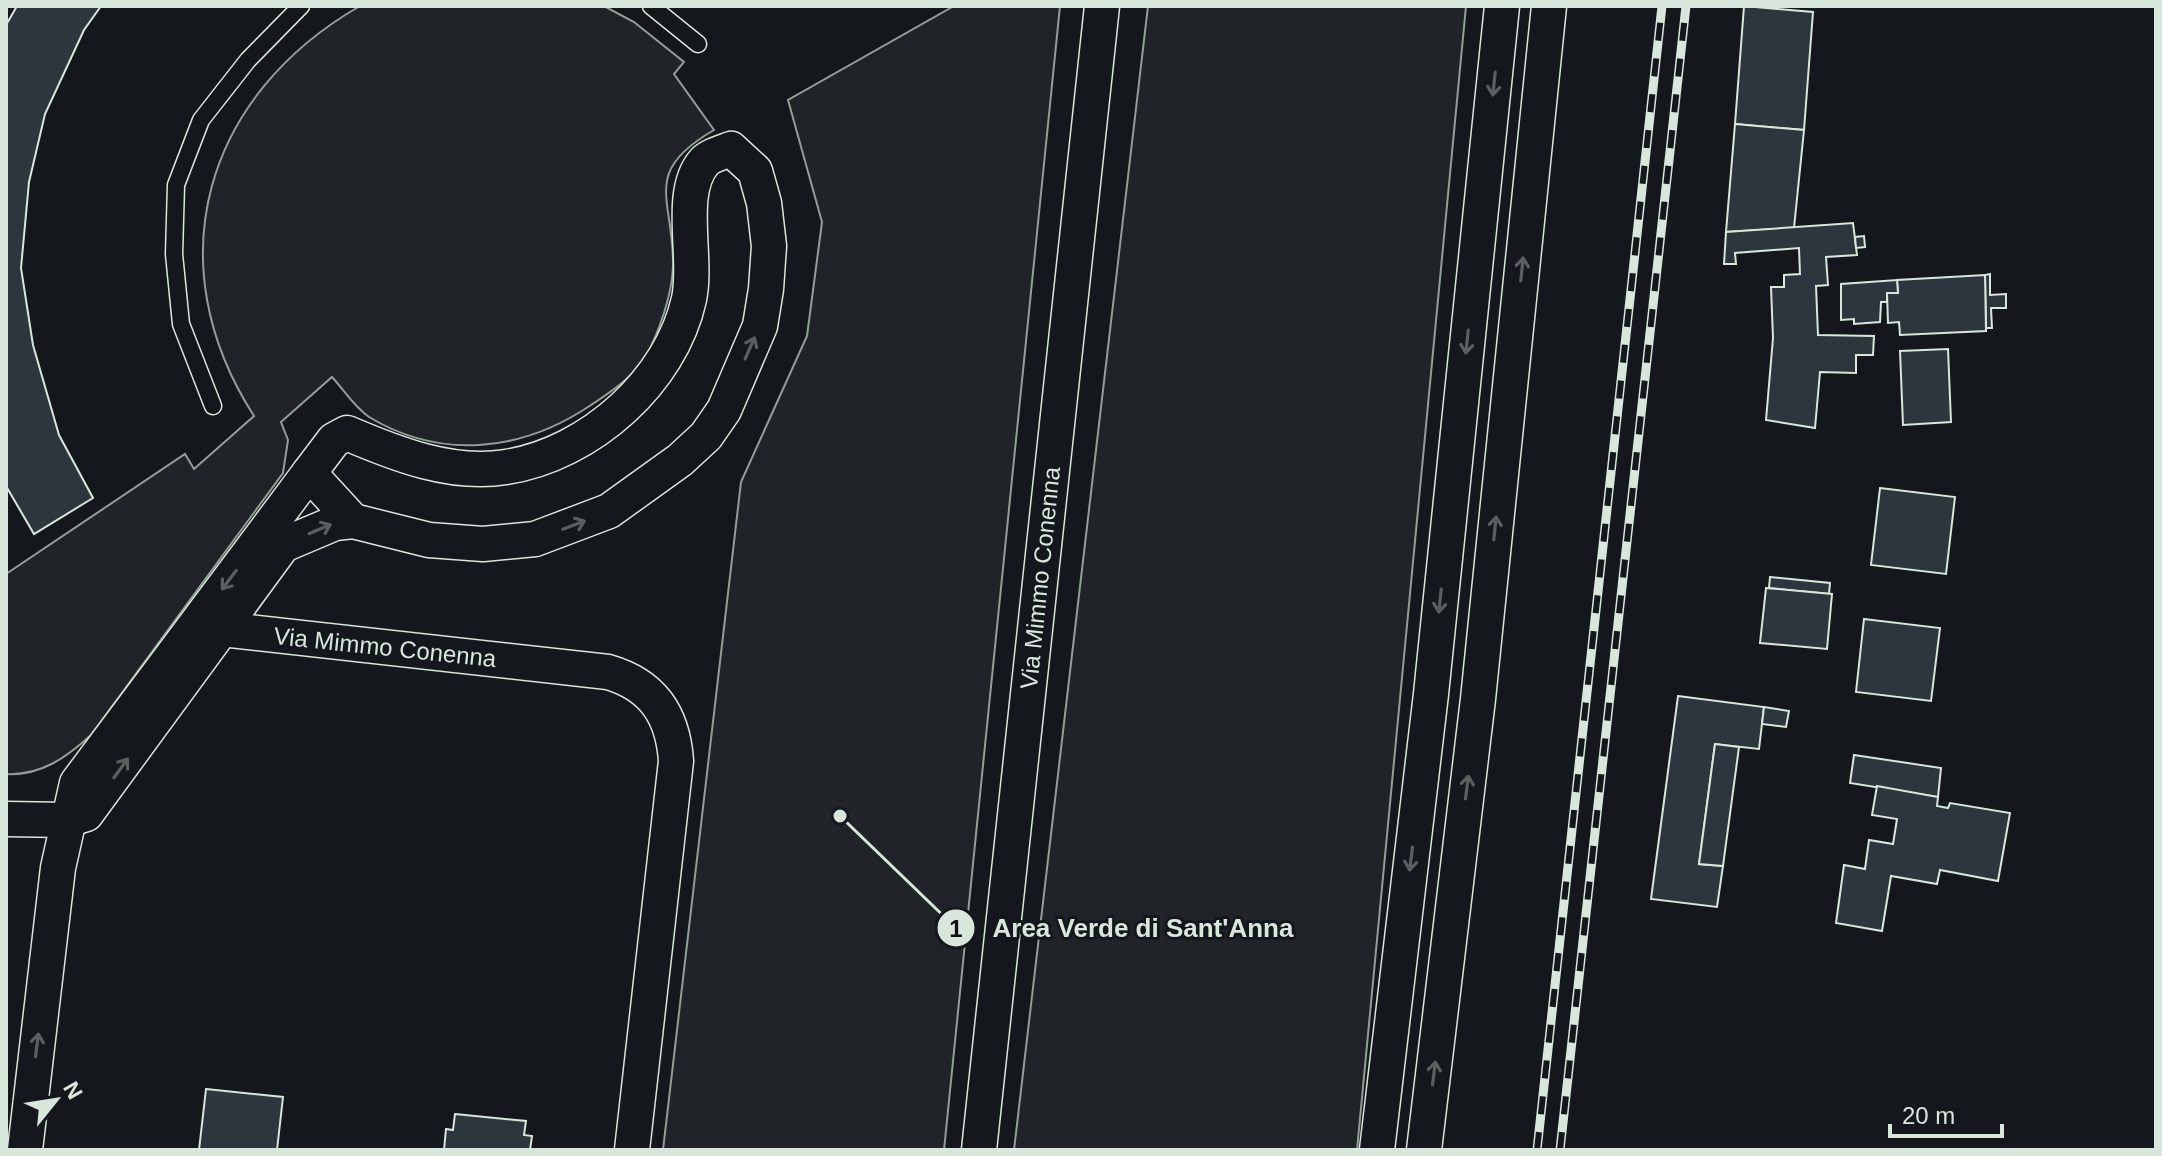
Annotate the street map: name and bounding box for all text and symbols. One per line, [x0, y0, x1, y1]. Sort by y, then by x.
one-way arrow [1486, 70, 1501, 97]
one-way arrow [1514, 256, 1529, 283]
one-way arrow [1460, 328, 1475, 355]
one-way arrow [744, 336, 759, 361]
street label: Via Mimmo Conenna [1015, 465, 1065, 691]
one-way arrow [1488, 515, 1503, 542]
one-way arrow [561, 517, 586, 532]
one-way arrow [307, 521, 332, 536]
one-way arrow [220, 569, 237, 591]
one-way arrow [1433, 587, 1448, 614]
street label: Via Mimmo Conenna [272, 622, 498, 672]
one-way arrow [112, 758, 129, 779]
one-way arrow [1460, 774, 1475, 800]
one-way arrow [1404, 845, 1419, 872]
callout: Area Verde di Sant'Anna [936, 903, 1309, 953]
text: Area Verde di Sant'Anna [993, 913, 1294, 943]
text: 1 [949, 915, 963, 942]
one-way arrow [29, 1032, 44, 1059]
north arrow [16, 1060, 96, 1140]
one-way arrow [1426, 1060, 1441, 1086]
text: N [58, 1077, 88, 1103]
scale bar [1890, 1088, 2002, 1138]
text: 20 m [1902, 1102, 1955, 1129]

